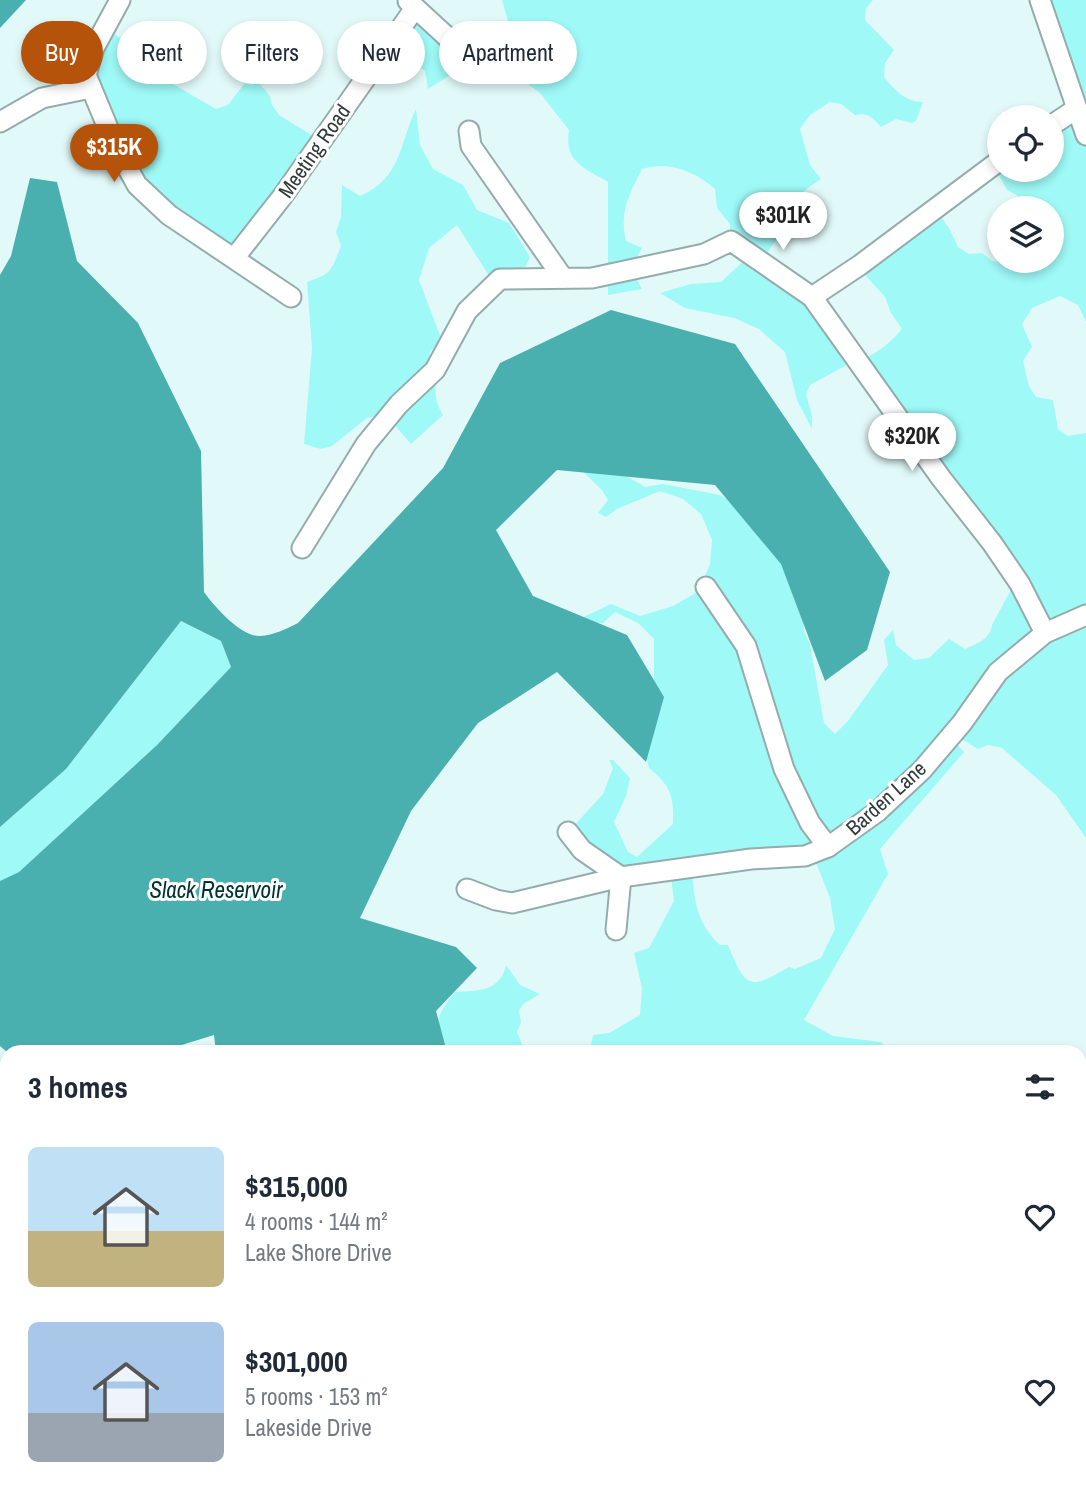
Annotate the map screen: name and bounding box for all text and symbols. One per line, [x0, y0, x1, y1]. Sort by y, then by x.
chip: Buy [21, 21, 103, 84]
chip: Rent [117, 21, 207, 84]
chip: Filters [221, 21, 323, 84]
chip: New [337, 21, 425, 84]
chip: Apartment [439, 21, 577, 84]
street label: Meeting Road [271, 98, 357, 204]
map controls [987, 105, 1064, 273]
button: locate [987, 105, 1064, 182]
pin: $315K [65, 124, 163, 184]
text: $315K [86, 131, 142, 162]
pin: $301K [734, 192, 832, 252]
button: layers [987, 196, 1064, 273]
text: $301K [755, 199, 811, 230]
pin: $320K [863, 414, 961, 473]
text: $320K [884, 420, 940, 451]
street label: Barden Lane [840, 754, 932, 842]
water label: Slack Reservoir [149, 874, 283, 905]
text: 3 homes [28, 1067, 128, 1107]
icon: filters [1021, 1068, 1059, 1106]
text: $315,000 [245, 1166, 348, 1206]
icon: home [84, 1175, 168, 1259]
icon: heart [1021, 1198, 1059, 1236]
text: 4 rooms · 144 m² [245, 1206, 388, 1237]
text: Lake Shore Drive [245, 1237, 392, 1268]
text: $301,000 [245, 1341, 348, 1381]
icon: home [84, 1350, 168, 1434]
icon: heart [1021, 1373, 1059, 1411]
text: 5 rooms · 153 m² [245, 1381, 388, 1412]
text: Lakeside Drive [245, 1412, 372, 1443]

